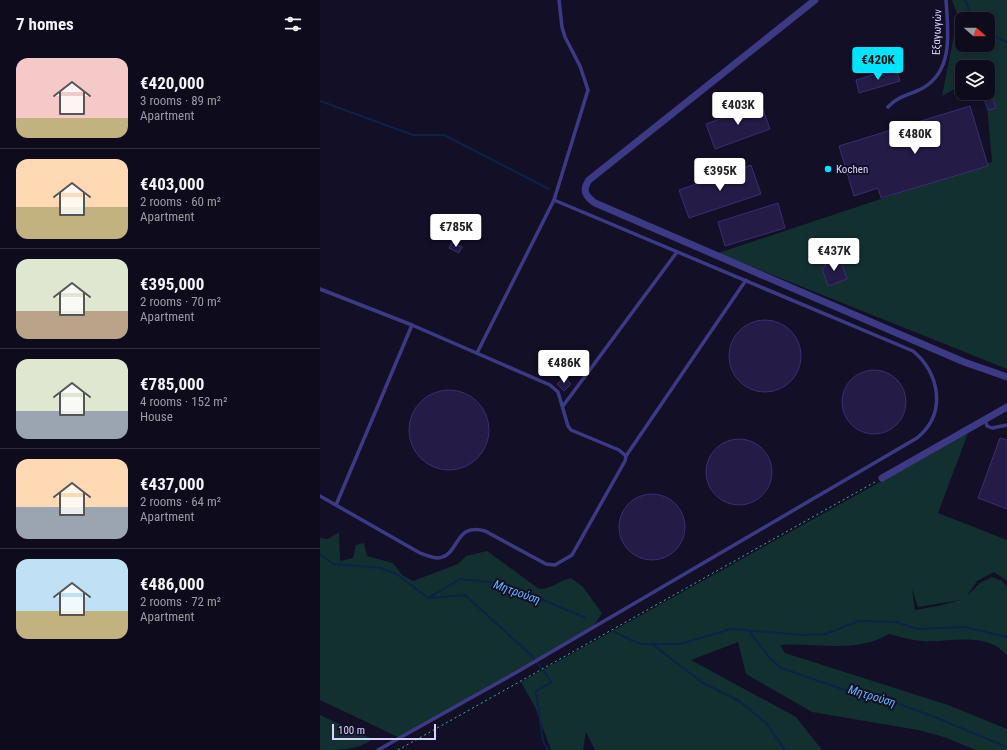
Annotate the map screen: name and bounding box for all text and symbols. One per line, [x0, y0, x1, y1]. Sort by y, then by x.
street label: Εξαγωγών [930, 9, 944, 55]
north arrow [955, 12, 995, 52]
map controls [955, 12, 995, 100]
icon: filters [282, 13, 304, 35]
text: 7 homes [16, 14, 74, 34]
pin: €420K [850, 47, 906, 81]
text: €420K [861, 52, 895, 67]
button: layers [955, 60, 995, 100]
text: €420,000 [140, 73, 204, 93]
icon: home [48, 74, 96, 122]
pin: €403K [710, 92, 766, 126]
text: 3 rooms · 89 m² [140, 93, 221, 108]
text: €403K [721, 97, 755, 112]
text: Apartment [140, 108, 194, 123]
pin: €480K [887, 121, 943, 155]
text: €480K [898, 126, 932, 141]
pin: €395K [692, 158, 748, 192]
text: €395K [703, 163, 737, 178]
place label: Kochen [836, 163, 868, 176]
marker: Kochen [823, 164, 833, 174]
text: €403,000 [140, 174, 204, 194]
icon: home [48, 175, 96, 223]
text: 2 rooms · 60 m² [140, 194, 221, 209]
text: Apartment [140, 209, 194, 224]
pin: €785K [428, 214, 484, 248]
text: €785K [439, 219, 473, 234]
pin: €437K [806, 238, 862, 272]
text: €437K [817, 243, 851, 258]
text: €395,000 [140, 274, 204, 294]
icon: home [48, 275, 96, 323]
text: 2 rooms · 70 m² [140, 294, 221, 309]
text: Apartment [140, 309, 194, 324]
pin: €486K [536, 350, 592, 384]
text: €486K [547, 355, 581, 370]
text: €785,000 [140, 374, 204, 394]
icon: home [48, 375, 96, 423]
text: 4 rooms · 152 m² [140, 394, 227, 409]
text: House [140, 409, 173, 424]
text: €437,000 [140, 474, 204, 494]
icon: home [48, 475, 96, 523]
text: 2 rooms · 64 m² [140, 494, 221, 509]
text: Apartment [140, 509, 194, 524]
text: €486,000 [140, 574, 204, 594]
icon: home [48, 575, 96, 623]
water label: Μητρούση [492, 577, 543, 607]
text: 2 rooms · 72 m² [140, 594, 221, 609]
text: Apartment [140, 609, 194, 624]
water label: Μητρούση [847, 682, 898, 710]
scale bar [332, 722, 436, 741]
text: 100 m [338, 724, 365, 737]

